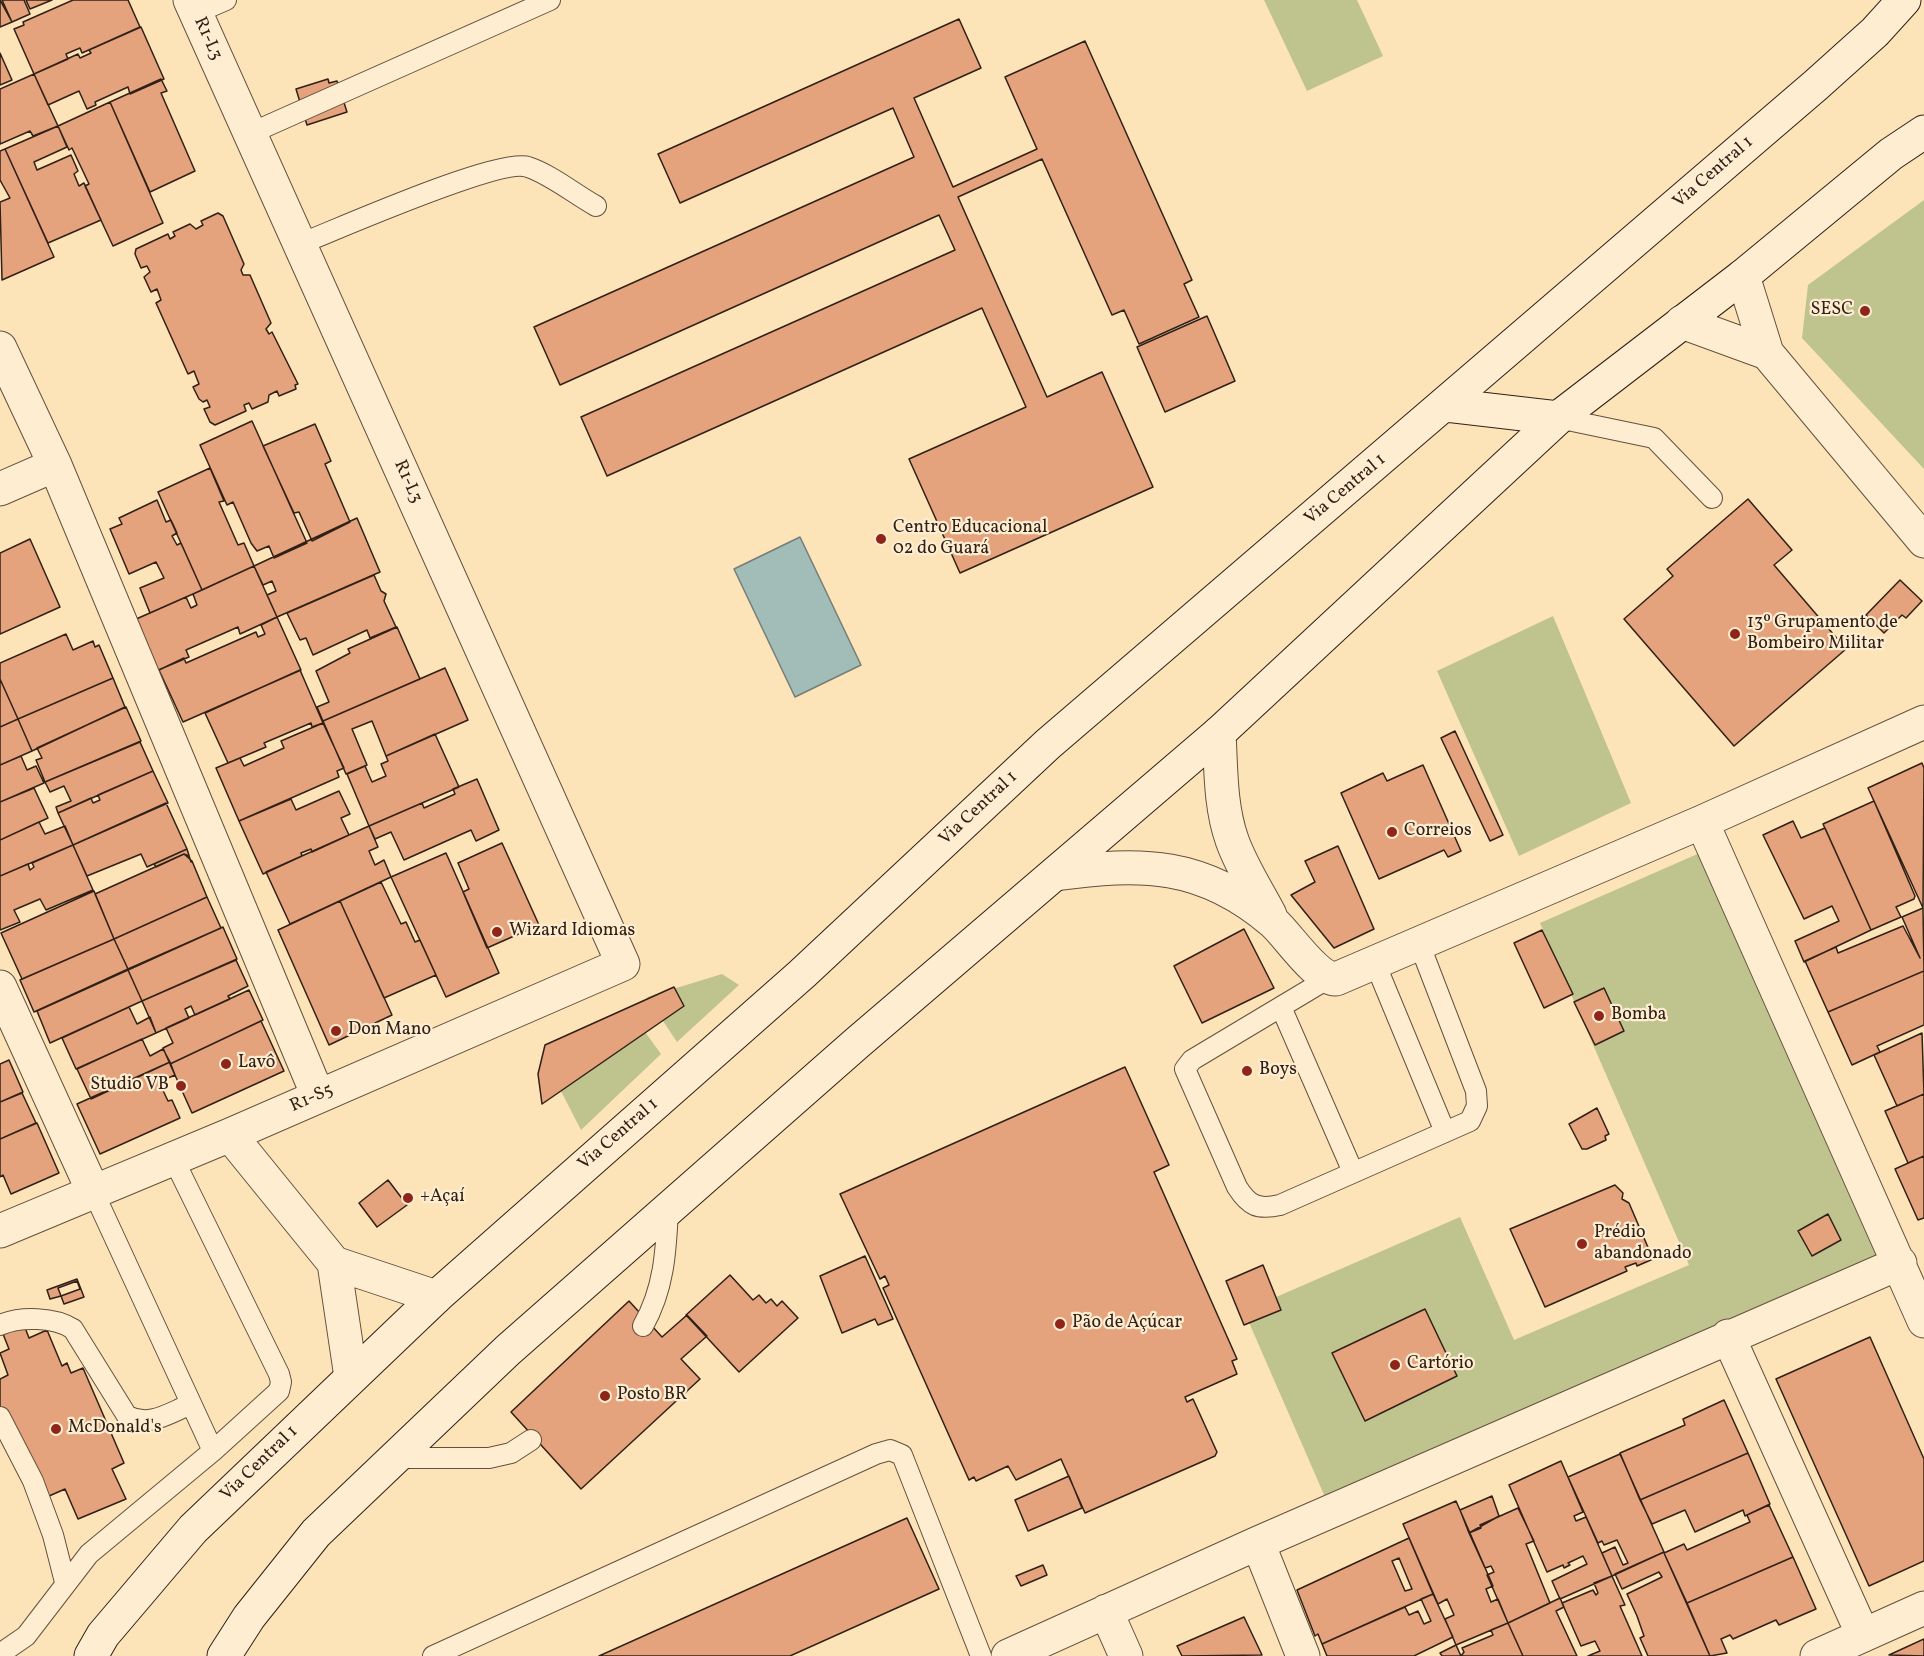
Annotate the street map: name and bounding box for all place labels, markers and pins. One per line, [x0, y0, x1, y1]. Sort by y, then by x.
place label: SESC [1811, 300, 1853, 322]
marker: SESC [1858, 304, 1872, 318]
place label: Centro Educacional 02 do Guará [893, 518, 1047, 560]
marker: Centro Educacional 02 do Guará [874, 532, 888, 546]
place label: 13º Grupamento de Bombeiro Militar [1747, 613, 1898, 656]
marker: 13º Grupamento de Bombeiro Militar [1728, 627, 1742, 641]
place label: Correios [1404, 821, 1472, 843]
marker: Correios [1385, 825, 1399, 839]
place label: Wizard Idiomas [509, 921, 635, 943]
marker: Wizard Idiomas [490, 925, 504, 939]
place label: Bomba [1611, 1005, 1667, 1027]
marker: Bomba [1592, 1009, 1606, 1023]
place label: Don Mano [348, 1020, 431, 1042]
marker: Don Mano [329, 1024, 343, 1038]
place label: Lavô [238, 1053, 275, 1075]
marker: Lavô [219, 1057, 233, 1071]
place label: Boys [1259, 1060, 1297, 1082]
marker: Boys [1240, 1064, 1254, 1078]
place label: Studio VB [90, 1075, 169, 1097]
marker: Studio VB [174, 1079, 188, 1093]
place label: +Açaí [420, 1187, 465, 1209]
marker: +Açaí [401, 1191, 415, 1205]
place label: Prédio abandonado [1594, 1223, 1692, 1266]
marker: Prédio abandonado [1575, 1237, 1589, 1251]
place label: Pão de Açúcar [1072, 1313, 1182, 1335]
marker: Pão de Açúcar [1053, 1317, 1067, 1331]
place label: Cartório [1407, 1354, 1474, 1376]
marker: Cartório [1388, 1358, 1402, 1372]
place label: Posto BR [617, 1385, 687, 1407]
marker: Posto BR [598, 1389, 612, 1403]
place label: McDonald's [68, 1418, 162, 1440]
marker: McDonald's [49, 1422, 63, 1436]

